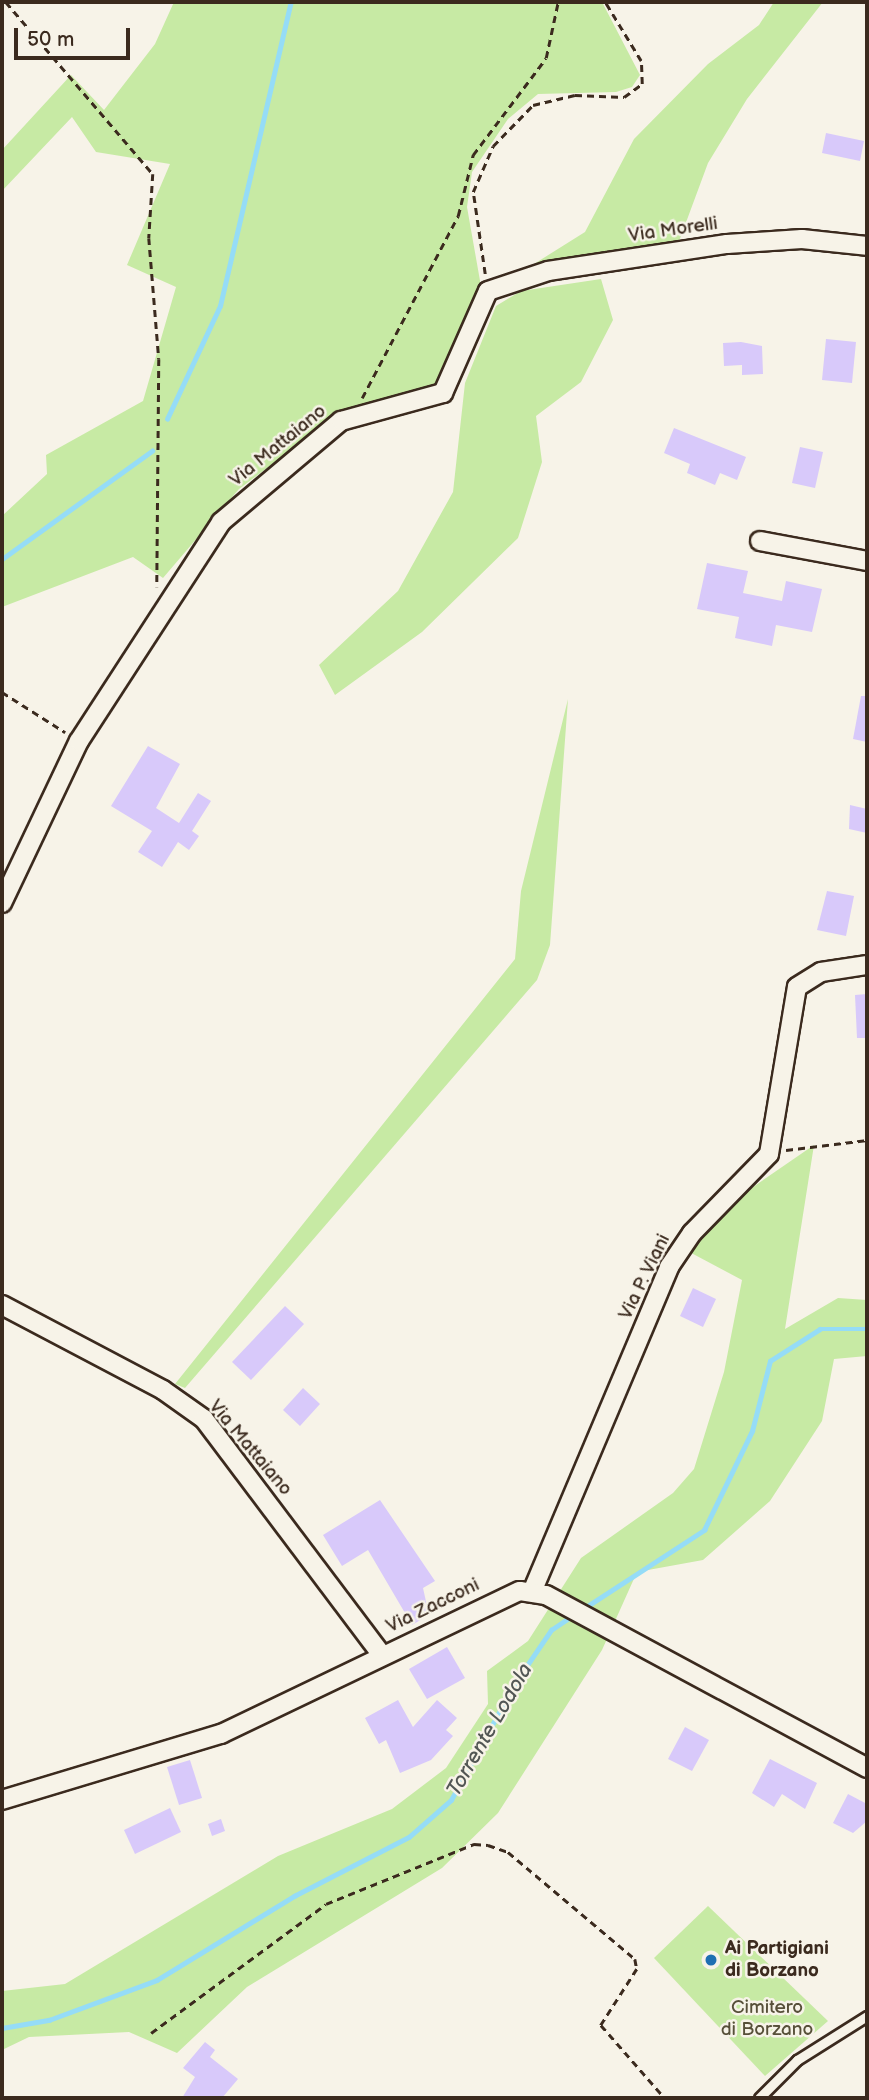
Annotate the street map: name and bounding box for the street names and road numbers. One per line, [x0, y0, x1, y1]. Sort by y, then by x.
street label: Via Morelli [627, 212, 719, 248]
street label: Via Mattaiano [225, 400, 331, 492]
street label: Via P. Viani [614, 1230, 676, 1324]
street label: Via Mattaiano [203, 1396, 297, 1500]
street label: Via Zacconi [383, 1574, 483, 1638]

